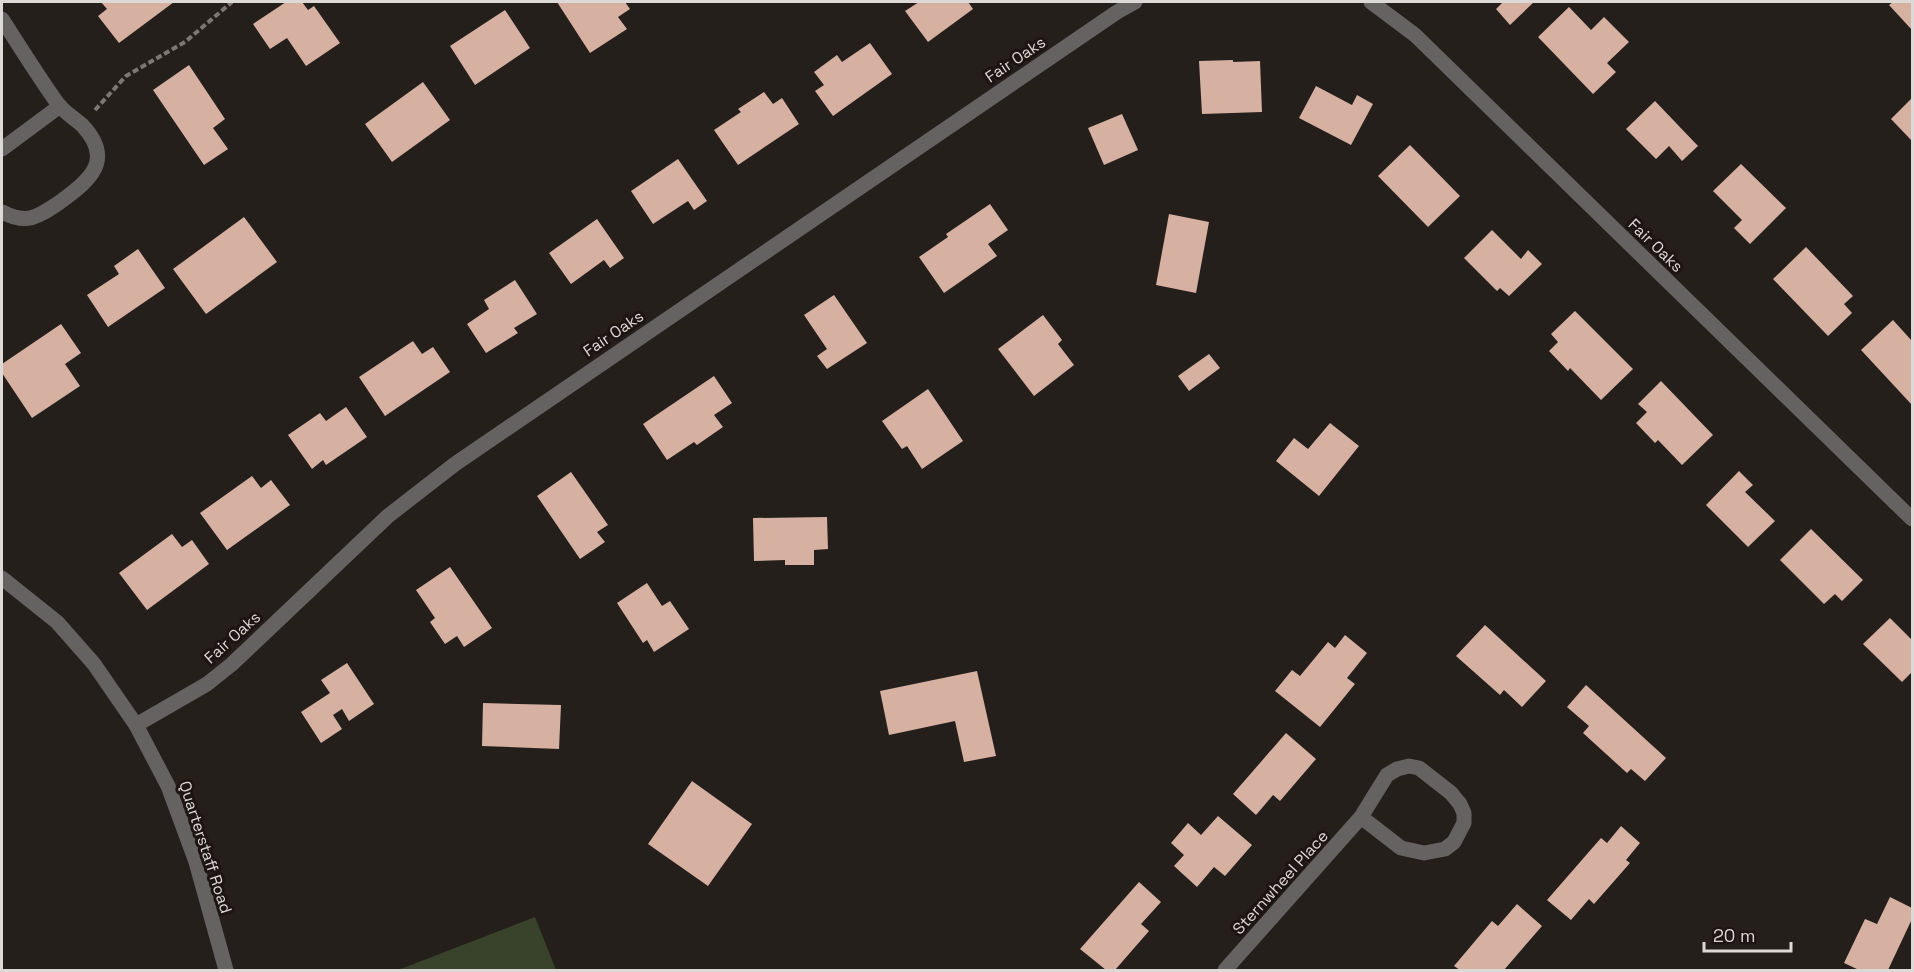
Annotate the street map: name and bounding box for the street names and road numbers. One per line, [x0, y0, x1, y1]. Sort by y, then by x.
street label: Fair Oaks [981, 32, 1050, 87]
street label: Fair Oaks [1624, 214, 1688, 277]
street label: Fair Oaks [579, 306, 648, 361]
street label: Fair Oaks [200, 607, 265, 668]
street label: Quarterstaff Road [174, 778, 237, 916]
street label: Sternwheel Place [1228, 826, 1333, 939]

